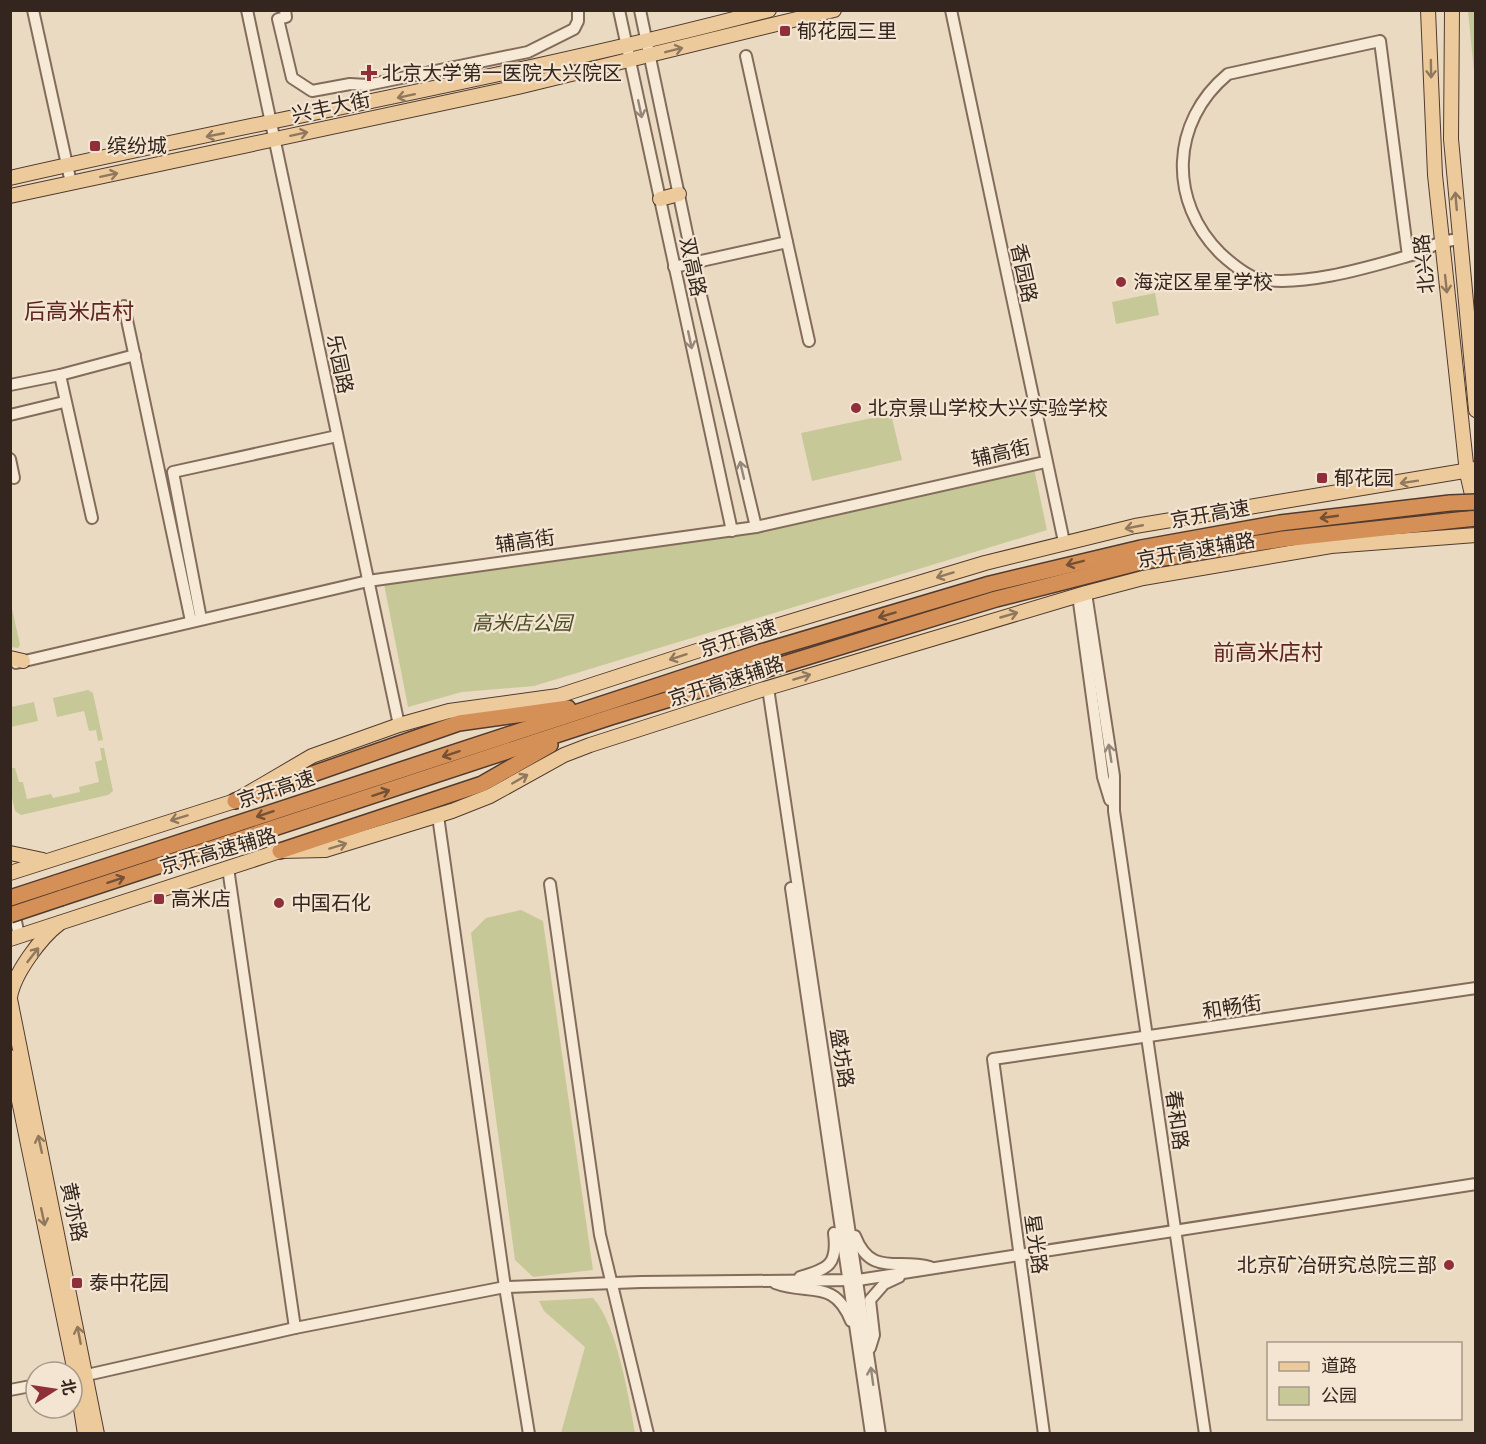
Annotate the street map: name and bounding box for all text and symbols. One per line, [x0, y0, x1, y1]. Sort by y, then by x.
place label: 郁花园三里 [797, 16, 897, 43]
marker: 郁花园三里 [778, 24, 792, 38]
one-way arrow [664, 44, 683, 56]
place label: 北京大学第一医院大兴院区 [382, 58, 622, 85]
one-way arrow [1425, 58, 1437, 78]
marker: 北京大学第一医院大兴院区 [360, 64, 378, 82]
street label: 兴丰大街 [289, 84, 373, 127]
one-way arrow [397, 91, 416, 102]
one-way arrow [635, 99, 647, 118]
one-way arrow [289, 128, 309, 139]
one-way arrow [206, 130, 225, 141]
place label: 缤纷城 [107, 131, 167, 158]
marker: 缤纷城 [88, 139, 102, 153]
one-way arrow [99, 169, 118, 180]
one-way arrow [1450, 191, 1461, 211]
street label: 北兴路 [1406, 233, 1439, 295]
street label: 双高路 [675, 235, 714, 299]
street label: 香园路 [1006, 241, 1045, 305]
place label: 海淀区星星学校 [1133, 267, 1273, 294]
one-way arrow [1441, 274, 1452, 294]
marker: 海淀区星星学校 [1114, 275, 1128, 289]
district label: 后高米店村 [24, 295, 134, 325]
one-way arrow [685, 331, 697, 350]
street label: 乐园路 [322, 332, 361, 396]
place label: 北京景山学校大兴实验学校 [868, 393, 1108, 420]
marker: 北京景山学校大兴实验学校 [849, 401, 863, 415]
street label: 辅高街 [968, 432, 1033, 471]
one-way arrow [736, 460, 748, 479]
place label: 郁花园 [1334, 463, 1394, 490]
marker: 郁花园 [1315, 471, 1329, 485]
one-way arrow [1399, 477, 1419, 488]
street label: 京开高速 [1168, 492, 1251, 533]
one-way arrow [1320, 511, 1339, 522]
street label: 辅高街 [493, 522, 556, 557]
one-way arrow [1124, 522, 1144, 533]
street label: 京开高速辅路 [1134, 525, 1257, 572]
one-way arrow [1066, 558, 1085, 570]
one-way arrow [936, 570, 955, 581]
park label: 高米店公园 [472, 608, 575, 635]
one-way arrow [999, 609, 1018, 620]
one-way arrow [878, 610, 897, 621]
street label: 京开高速 [695, 611, 780, 662]
district label: 前高米店村 [1213, 636, 1323, 666]
street label: 京开高速辅路 [664, 648, 787, 711]
one-way arrow [669, 652, 688, 663]
one-way arrow [792, 671, 811, 682]
one-way arrow [1105, 744, 1116, 764]
one-way arrow [442, 749, 461, 760]
street label: 京开高速 [233, 762, 318, 813]
one-way arrow [511, 773, 529, 784]
one-way arrow [371, 786, 390, 797]
one-way arrow [256, 810, 275, 821]
one-way arrow [170, 813, 189, 824]
street label: 京开高速辅路 [156, 820, 279, 879]
one-way arrow [328, 840, 347, 851]
one-way arrow [106, 873, 125, 884]
place label: 高米店 [171, 884, 231, 911]
place label: 中国石化 [291, 888, 371, 915]
marker: 高米店 [152, 892, 166, 906]
marker: 中国石化 [272, 896, 286, 910]
one-way arrow [26, 947, 39, 963]
street label: 和畅街 [1200, 987, 1264, 1024]
street label: 盛坊路 [825, 1026, 862, 1090]
street label: 春和路 [1161, 1088, 1196, 1151]
one-way arrow [34, 1134, 45, 1154]
street label: 黄亦路 [56, 1180, 95, 1244]
one-way arrow [38, 1207, 50, 1226]
street label: 星光路 [1020, 1212, 1055, 1275]
place label: 北京矿冶研究总院三部 [1237, 1250, 1437, 1277]
marker: 北京矿冶研究总院三部 [1442, 1258, 1456, 1272]
place label: 泰中花园 [89, 1268, 169, 1295]
marker: 泰中花园 [70, 1276, 84, 1290]
one-way arrow [73, 1325, 85, 1344]
legend [1267, 1342, 1462, 1420]
text: 道路 [1321, 1353, 1357, 1377]
north arrow [24, 1360, 84, 1420]
one-way arrow [866, 1366, 877, 1386]
text: 北 [57, 1377, 81, 1397]
text: 公园 [1321, 1383, 1357, 1407]

